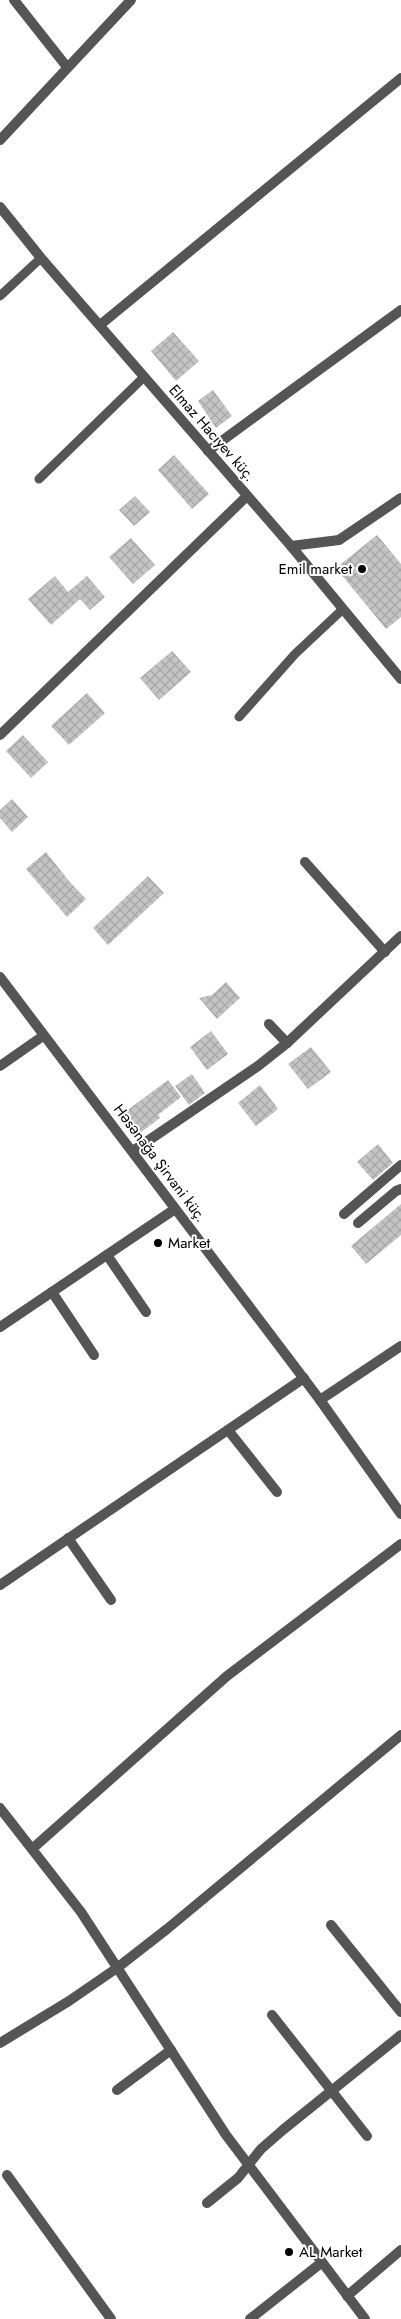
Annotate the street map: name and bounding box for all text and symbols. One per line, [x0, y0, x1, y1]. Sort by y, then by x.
street label: Elmaz Hacıyev küç. [164, 380, 260, 486]
place label: Emil market [278, 558, 352, 580]
marker: Emil market [356, 563, 368, 575]
street label: Həsənağa Şirvani küç. [108, 1099, 212, 1227]
place label: Market [168, 1232, 211, 1254]
marker: Market [152, 1237, 164, 1249]
place label: AL Market [299, 2241, 363, 2263]
marker: AL Market [283, 2246, 295, 2258]

